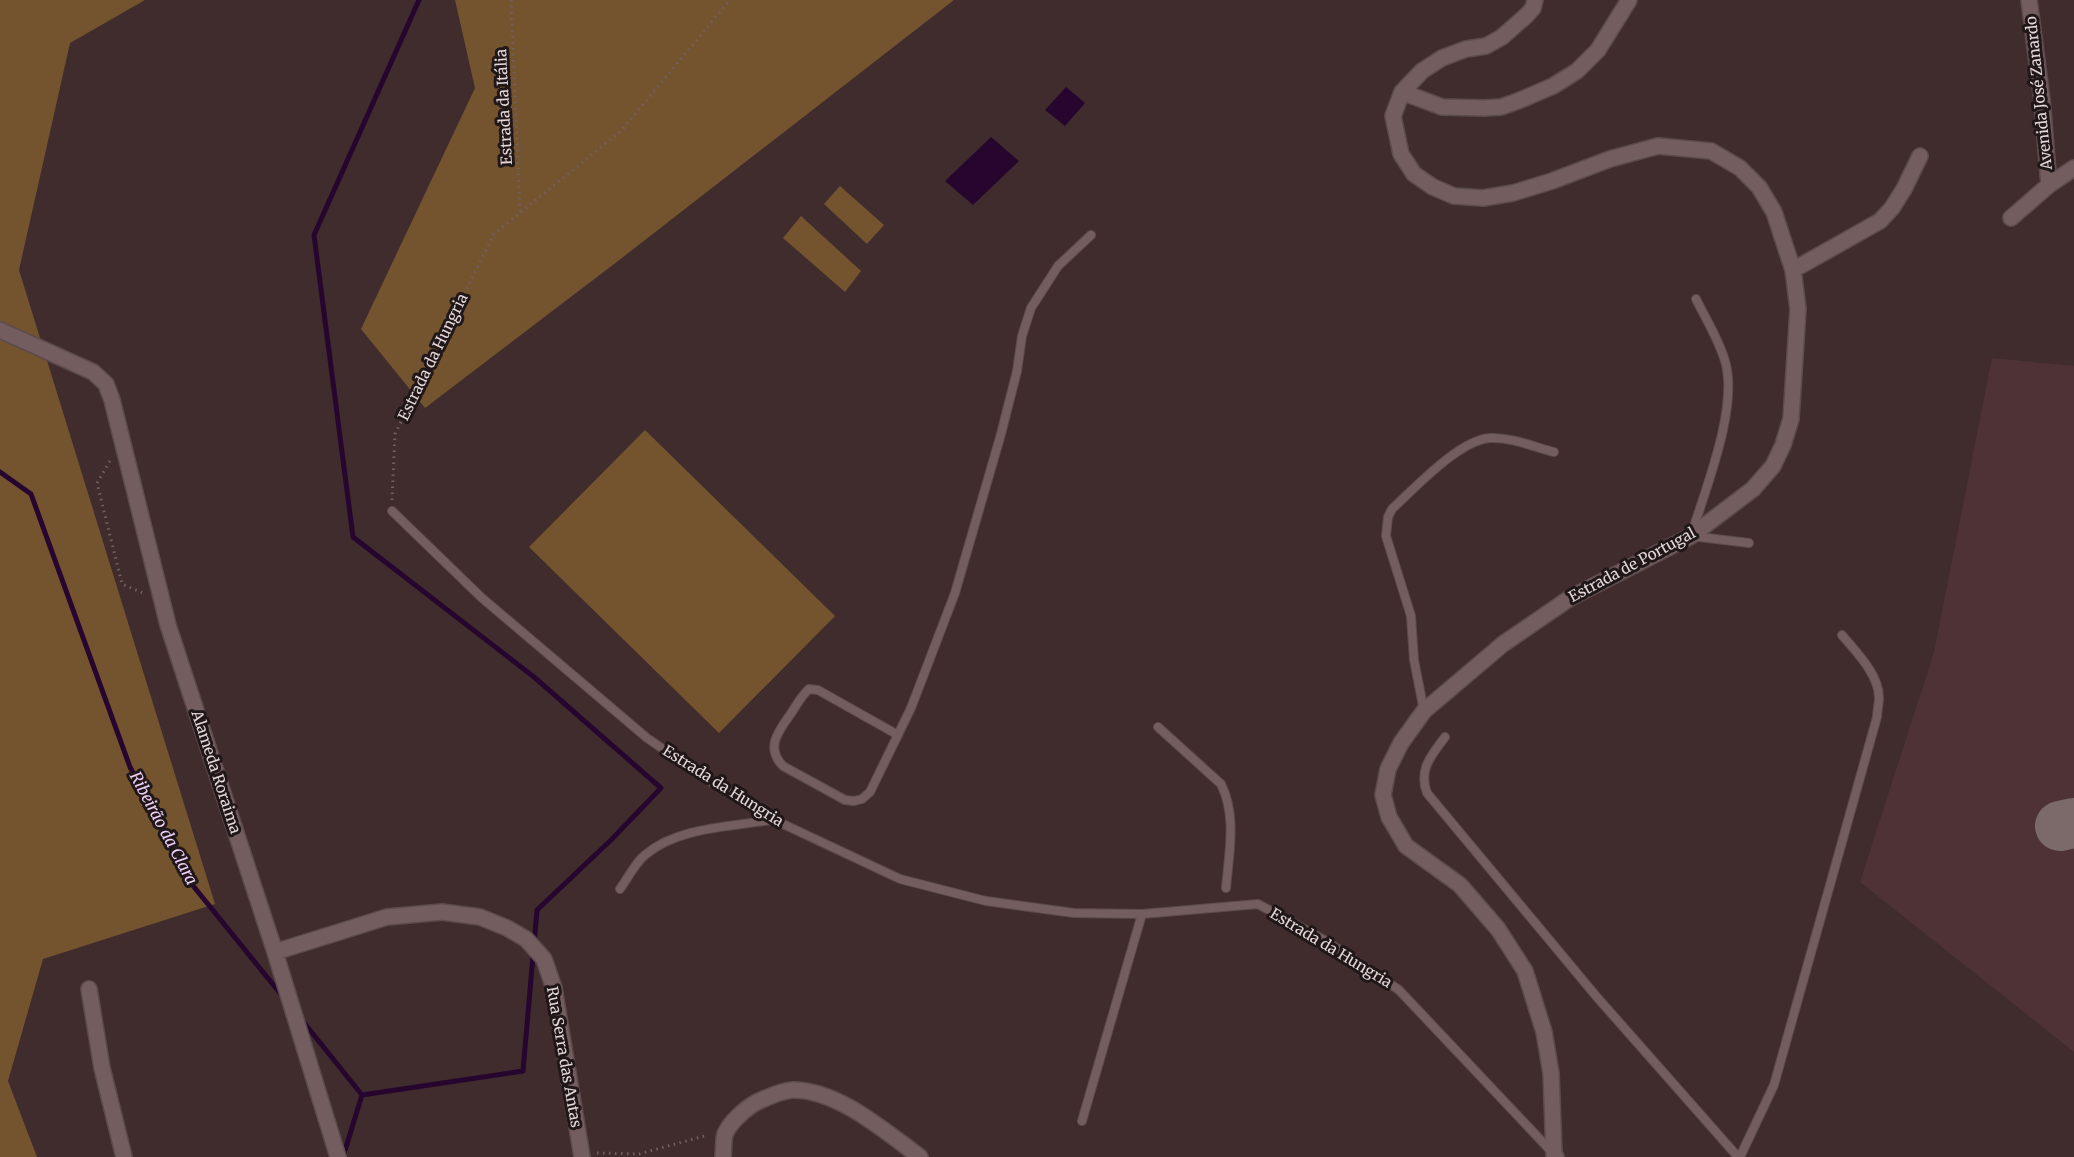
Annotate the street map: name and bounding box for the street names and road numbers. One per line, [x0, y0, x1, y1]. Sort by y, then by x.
street label: Avenida José Zanardo [2021, 15, 2056, 172]
street label: Estrada da Itália [491, 49, 516, 165]
street label: Estrada da Hungria [394, 290, 472, 423]
street label: Estrada de Portugal [1565, 523, 1699, 606]
street label: Alameda Roraima [187, 707, 245, 836]
street label: Estrada da Hungria [659, 741, 787, 830]
street label: Estrada da Hungria [1267, 904, 1396, 992]
street label: Rua Serra das Antas [543, 985, 586, 1129]

